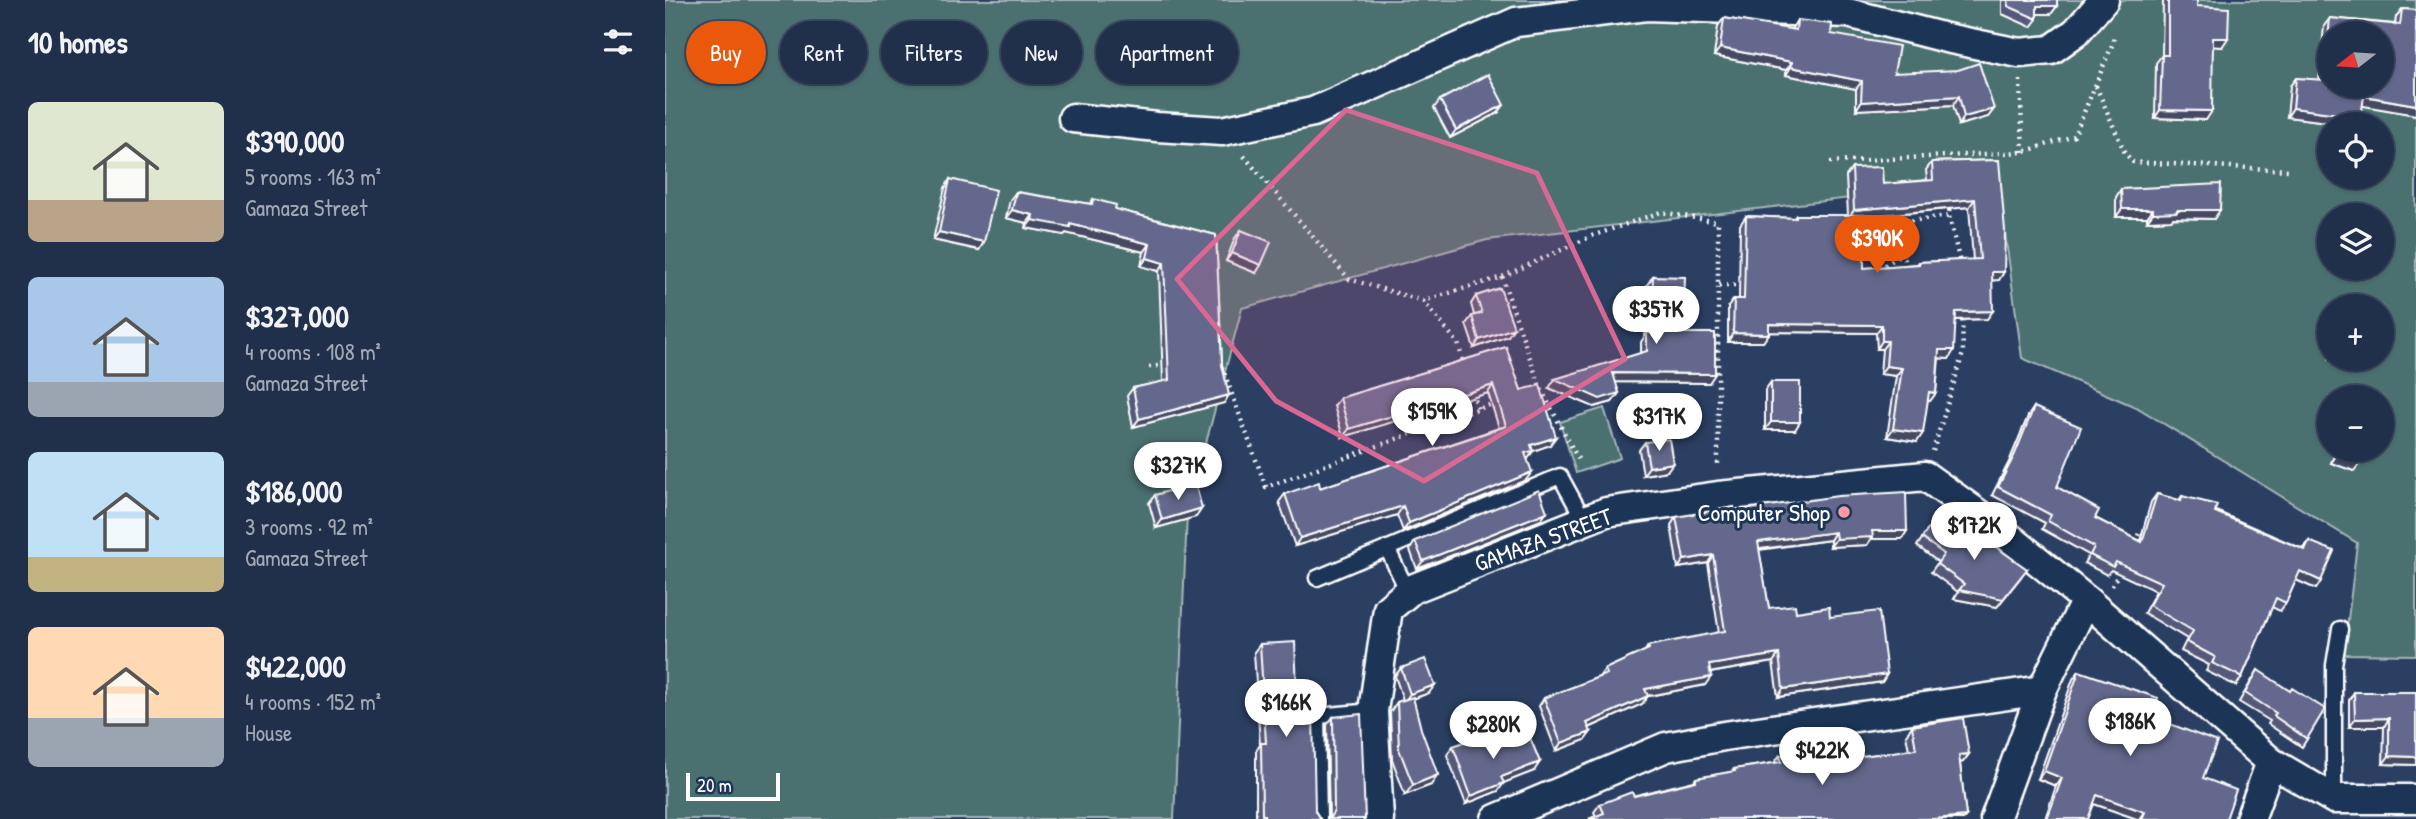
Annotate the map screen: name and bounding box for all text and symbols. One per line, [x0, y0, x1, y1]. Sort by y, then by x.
chip: Buy [686, 21, 766, 84]
chip: Rent [780, 21, 867, 84]
chip: Filters [881, 21, 987, 84]
chip: New [1001, 21, 1082, 84]
chip: Apartment [1096, 21, 1238, 84]
north arrow [2317, 21, 2394, 98]
map controls [2317, 21, 2394, 462]
text: 10 homes [28, 22, 128, 62]
icon: filters [599, 23, 637, 61]
button: locate [2317, 112, 2394, 189]
text: $390,000 [245, 121, 344, 161]
icon: home [84, 130, 168, 214]
text: 5 rooms · 163 m² [245, 161, 381, 192]
text: Gamaza Street [245, 192, 367, 223]
button: layers [2317, 203, 2394, 280]
pin: $390K [1828, 216, 1926, 275]
text: $390K [1851, 222, 1903, 253]
pin: $357K [1607, 286, 1705, 346]
text: $357K [1628, 293, 1684, 324]
button: + [2317, 294, 2394, 371]
text: $327,000 [245, 296, 349, 336]
icon: home [84, 305, 168, 389]
text: 4 rooms · 108 m² [245, 336, 381, 367]
text: Gamaza Street [245, 367, 367, 398]
button: − [2317, 385, 2394, 462]
pin: $159K [1383, 388, 1481, 448]
pin: $317K [1610, 393, 1708, 453]
text: $159K [1407, 395, 1457, 426]
text: $317K [1632, 400, 1686, 431]
pin: $327K [1129, 442, 1227, 502]
text: $327K [1150, 449, 1206, 480]
text: $186,000 [245, 471, 342, 511]
icon: home [84, 480, 168, 564]
place label: Computer Shop [1697, 496, 1830, 528]
street label: GAMAZA STREET [1470, 499, 1617, 579]
pin: $172K [1925, 503, 2023, 562]
marker: Computer Shop [1836, 504, 1852, 520]
text: $172K [1947, 509, 2001, 540]
text: 3 rooms · 92 m² [245, 511, 373, 542]
text: Gamaza Street [245, 542, 367, 573]
text: $422,000 [245, 646, 346, 686]
icon: home [84, 655, 168, 739]
pin: $166K [1237, 680, 1335, 739]
text: 4 rooms · 152 m² [245, 686, 381, 717]
text: $166K [1261, 686, 1311, 717]
pin: $186K [2081, 698, 2179, 758]
pin: $280K [1444, 702, 1542, 761]
text: $186K [2104, 705, 2156, 736]
text: $280K [1466, 708, 1520, 739]
text: House [245, 717, 292, 748]
pin: $422K [1773, 728, 1871, 787]
text: $422K [1795, 734, 1849, 765]
scale bar [686, 770, 781, 802]
text: 20 m [697, 772, 732, 798]

